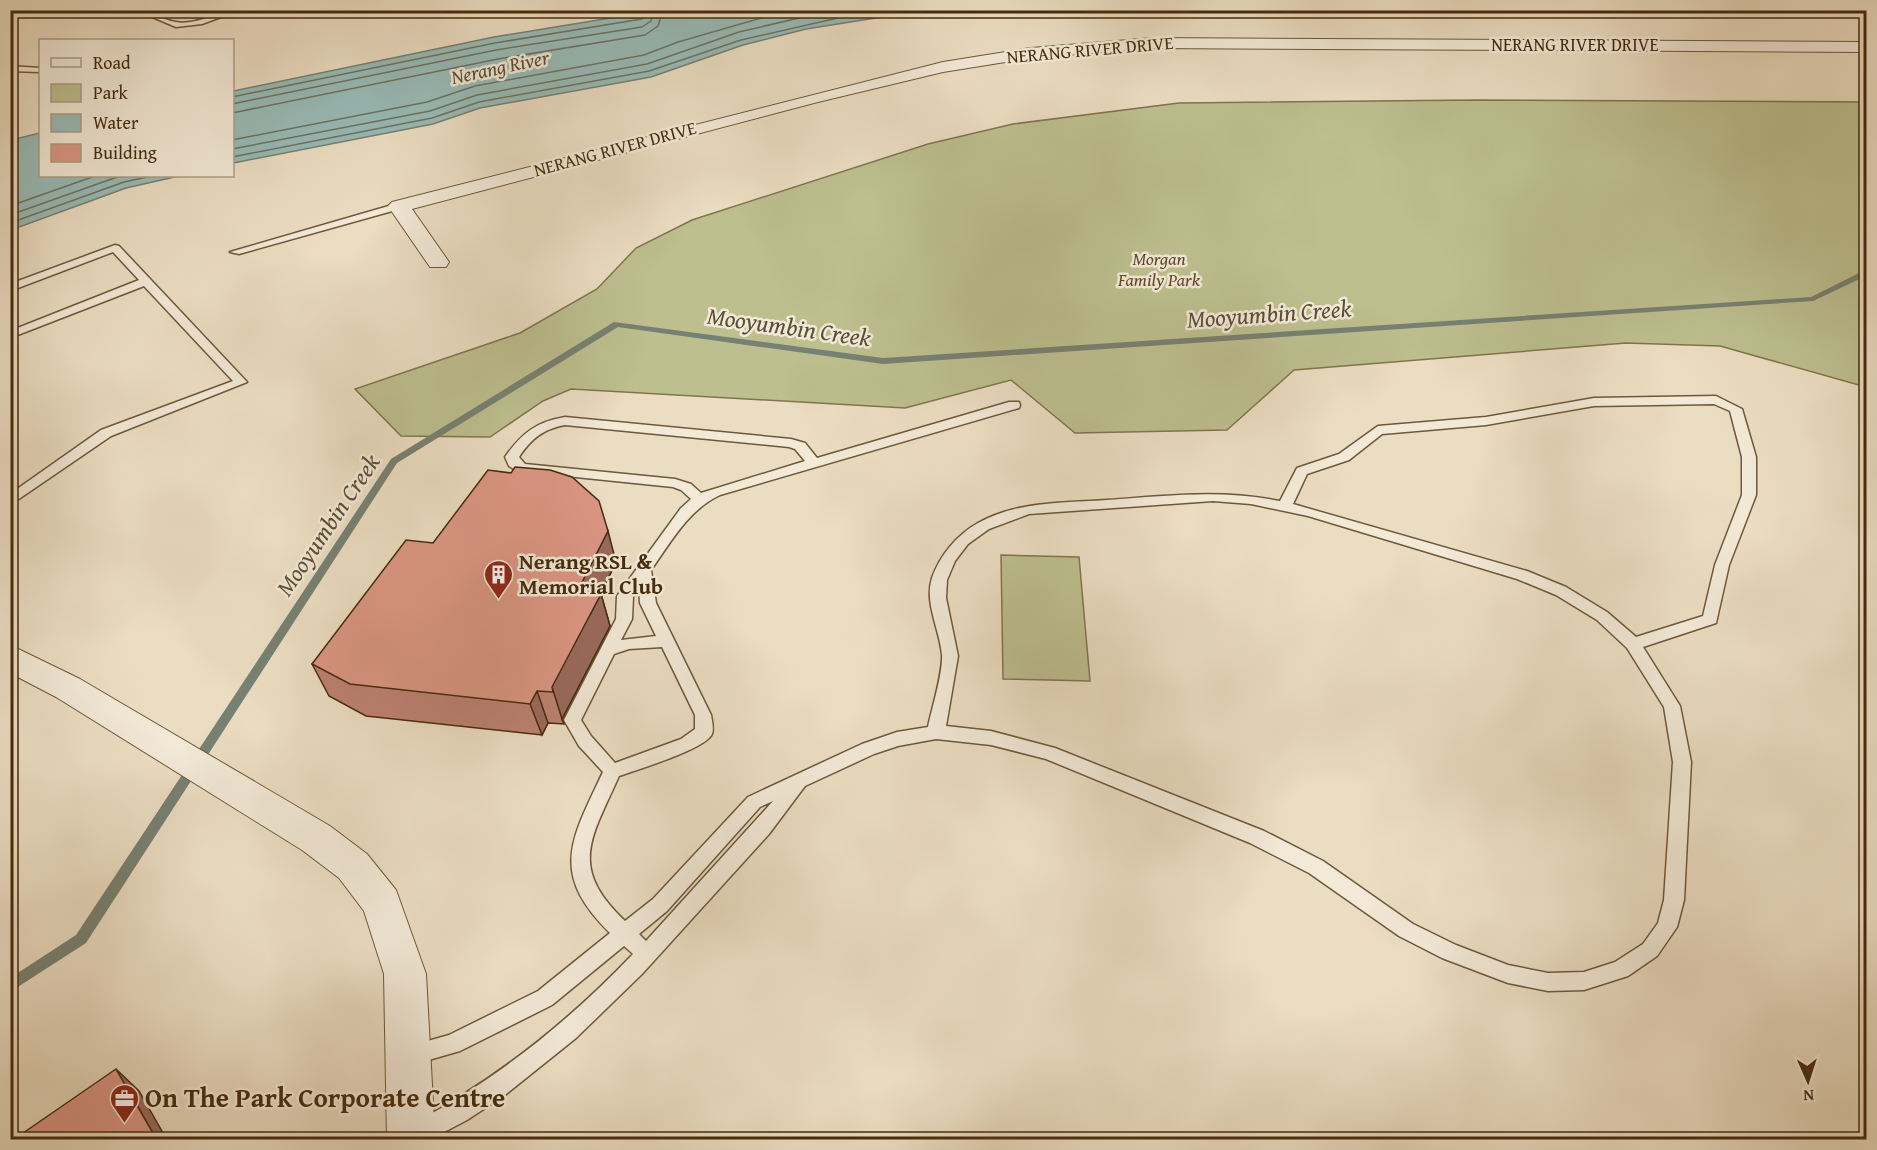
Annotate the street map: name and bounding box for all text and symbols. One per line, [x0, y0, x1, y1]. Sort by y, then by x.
street label: NERANG RIVER DRIVE [1005, 29, 1174, 70]
street label: NERANG RIVER DRIVE [1491, 31, 1659, 58]
legend [39, 39, 234, 177]
water label: Nerang River [447, 42, 552, 91]
text: Road [93, 49, 131, 76]
text: Park [93, 79, 129, 106]
text: Water [93, 109, 139, 136]
street label: NERANG RIVER DRIVE [531, 114, 699, 183]
text: Building [93, 139, 157, 166]
park label: Morgan Family Park [1117, 245, 1201, 293]
water label: Mooyumbin Creek [1186, 290, 1352, 337]
water label: Mooyumbin Creek [705, 298, 873, 355]
water label: Mooyumbin Creek [267, 447, 388, 603]
place label: Nerang RSL & Memorial Club [519, 545, 663, 602]
building icon: Nerang RSL & Memorial Club [482, 558, 514, 600]
north arrow [1778, 1051, 1838, 1111]
place label: On The Park Corporate Centre [145, 1077, 505, 1117]
office icon: On The Park Corporate Centre [108, 1082, 140, 1124]
text: N [1803, 1084, 1815, 1108]

